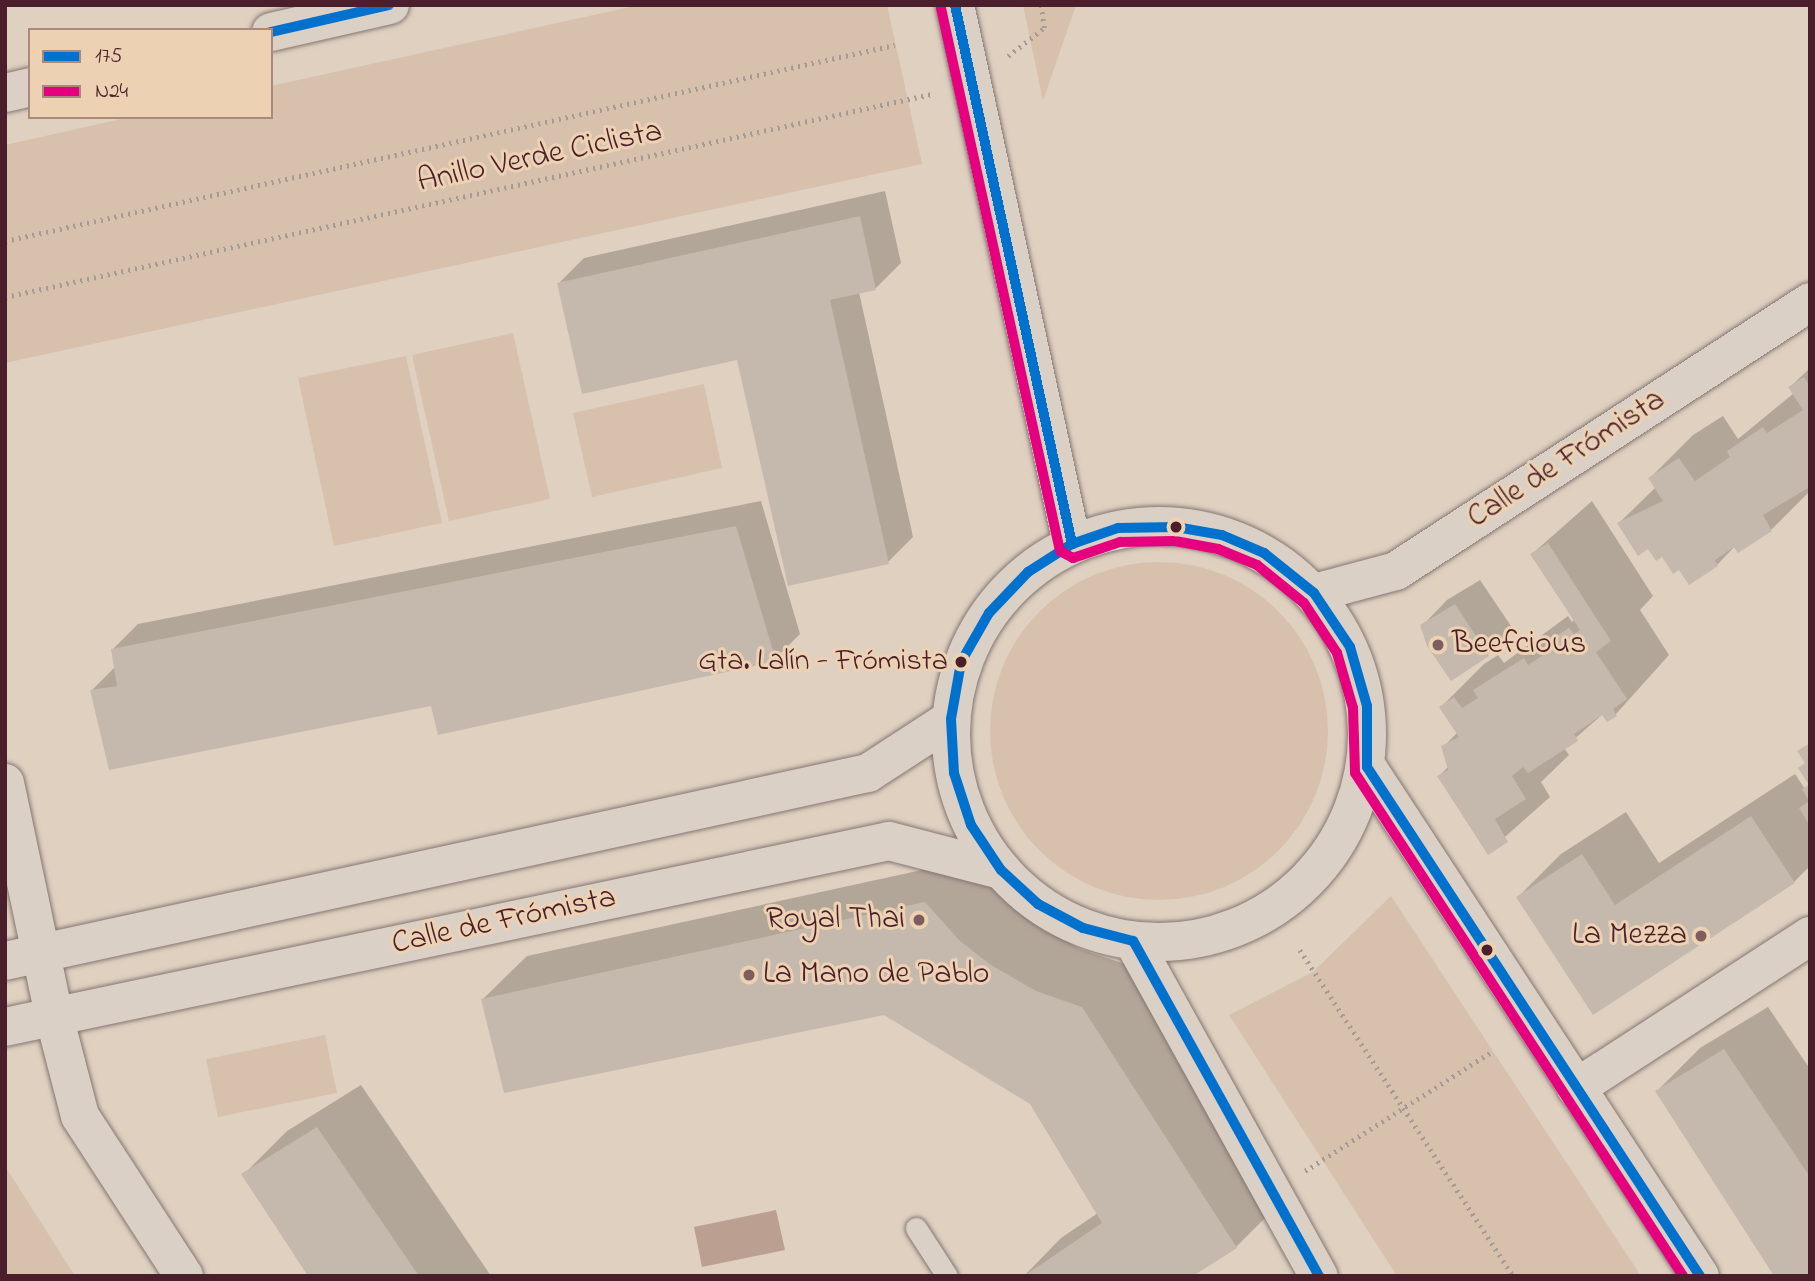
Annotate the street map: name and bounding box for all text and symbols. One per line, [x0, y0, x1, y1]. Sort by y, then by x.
legend [28, 28, 273, 119]
text: 175 [95, 42, 122, 72]
text: N24 [95, 77, 128, 107]
street label: Anillo Verde Ciclista [414, 113, 666, 203]
street label: Calle de Frómista [1461, 382, 1673, 538]
unlabelled marker [1169, 520, 1183, 534]
place label: Beefcious [1452, 626, 1586, 664]
marker: Beefcious [1430, 637, 1446, 653]
place label: Gta. Lalín - Frómista [698, 644, 948, 680]
marker: Gta. Lalín - Frómista [954, 655, 968, 669]
street label: Calle de Frómista [389, 880, 619, 964]
place label: Royal Thai [766, 901, 905, 939]
marker: Royal Thai [911, 912, 927, 928]
place label: La Mezza [1572, 917, 1687, 955]
marker: La Mezza [1693, 928, 1709, 944]
unlabelled marker [1480, 943, 1494, 957]
place label: La Mano de Pablo [763, 956, 989, 994]
marker: La Mano de Pablo [741, 967, 757, 983]

